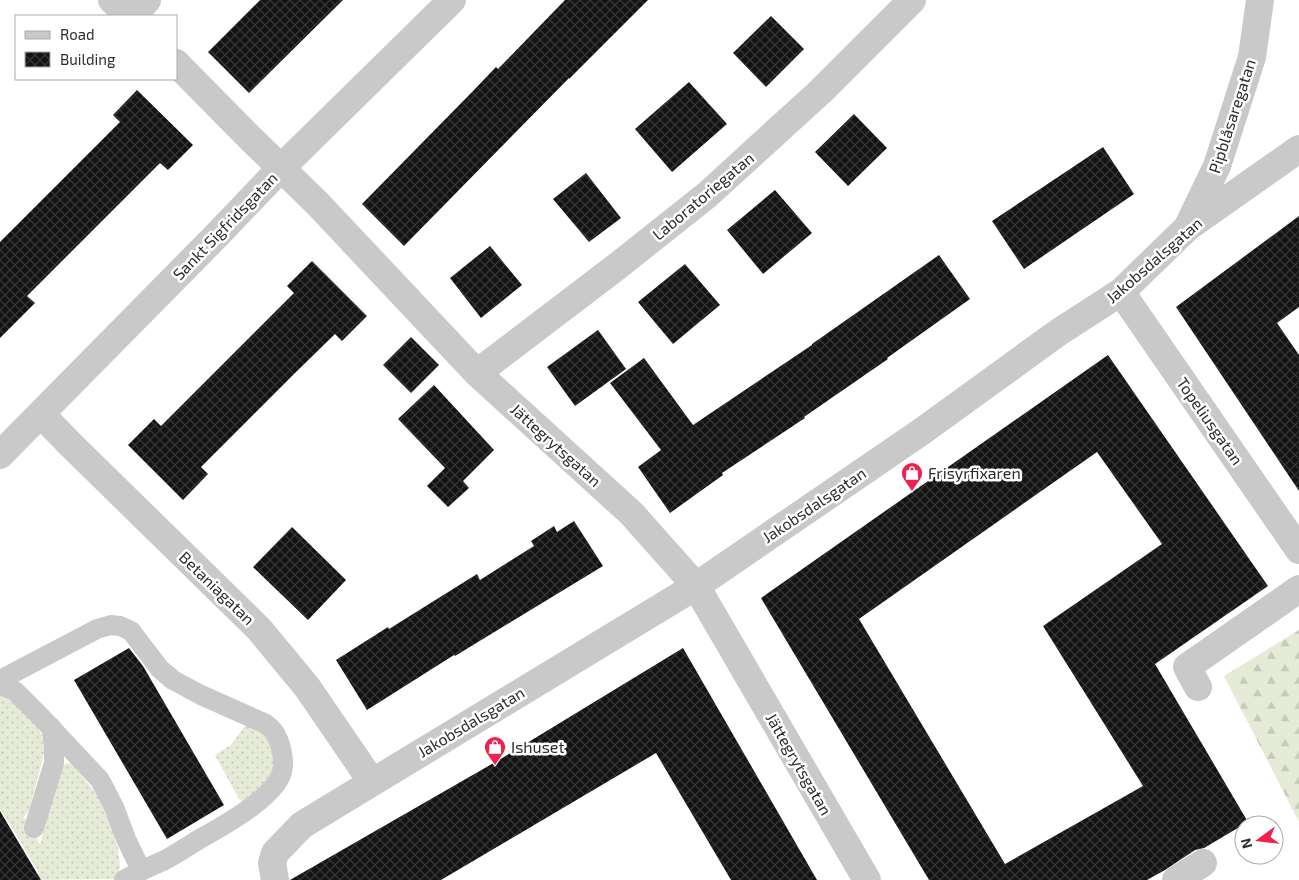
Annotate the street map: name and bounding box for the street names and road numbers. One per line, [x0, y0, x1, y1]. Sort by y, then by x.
street label: Pipblåsaregatan [1204, 56, 1259, 175]
street label: Laboratoriegatan [648, 148, 757, 244]
street label: Sankt Sigfridsgatan [168, 168, 281, 283]
street label: Jakobsdalsgatan [1102, 213, 1206, 307]
street label: Topeliusgatan [1173, 373, 1248, 468]
street label: Jättegrytsgatan [507, 399, 605, 490]
street label: Jakobsdalsgatan [758, 463, 869, 546]
street label: Betaniagatan [176, 547, 259, 628]
street label: Jakobsdalsgatan [414, 682, 528, 761]
street label: Jättegrytsgatan [762, 709, 836, 818]

